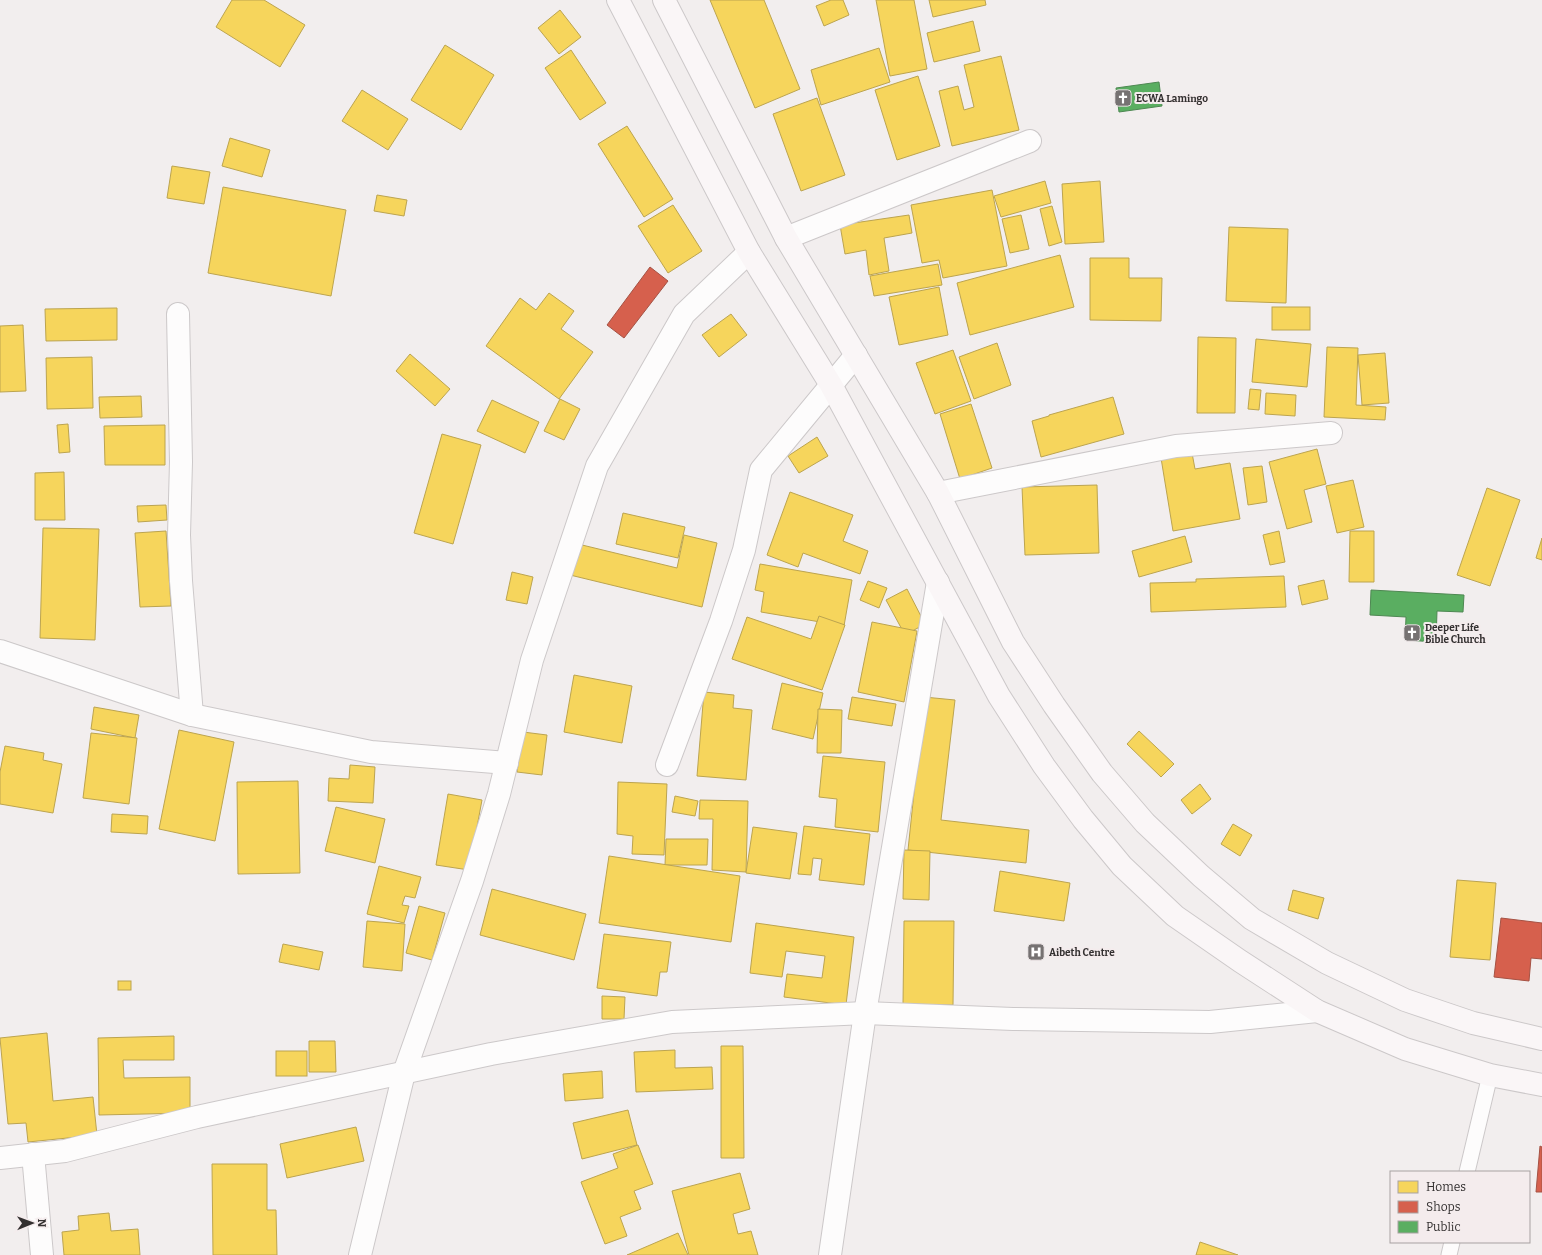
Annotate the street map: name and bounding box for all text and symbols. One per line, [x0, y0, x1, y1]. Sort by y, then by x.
church icon: ECWA Lamingo [1113, 88, 1133, 108]
place label: ECWA Lamingo [1136, 93, 1208, 105]
place label: Deeper Life Bible Church [1425, 622, 1486, 646]
church icon: Deeper Life Bible Church [1402, 623, 1422, 643]
hospital icon: Aibeth Centre [1026, 942, 1046, 962]
place label: Aibeth Centre [1049, 947, 1115, 959]
legend [1390, 1171, 1530, 1243]
text: Homes [1426, 1180, 1466, 1194]
text: Shops [1426, 1200, 1461, 1214]
north arrow [12, 1203, 52, 1243]
text: N [35, 1218, 48, 1228]
text: Public [1426, 1220, 1461, 1234]

